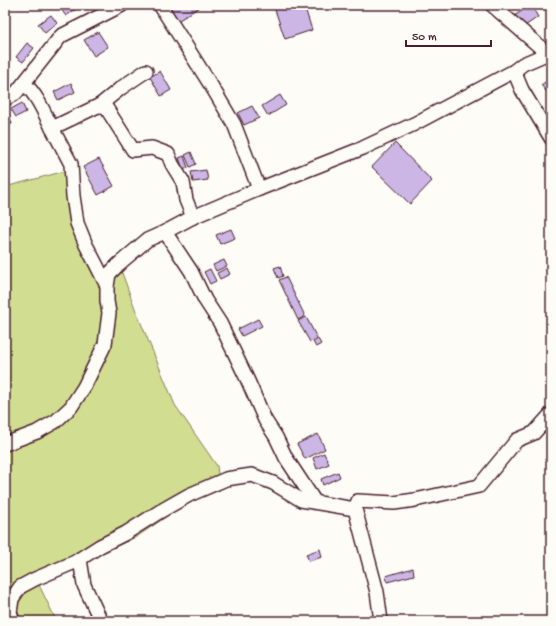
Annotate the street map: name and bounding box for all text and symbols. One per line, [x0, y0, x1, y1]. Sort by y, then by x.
scale bar [406, 22, 491, 48]
text: 50 m [412, 31, 437, 45]

